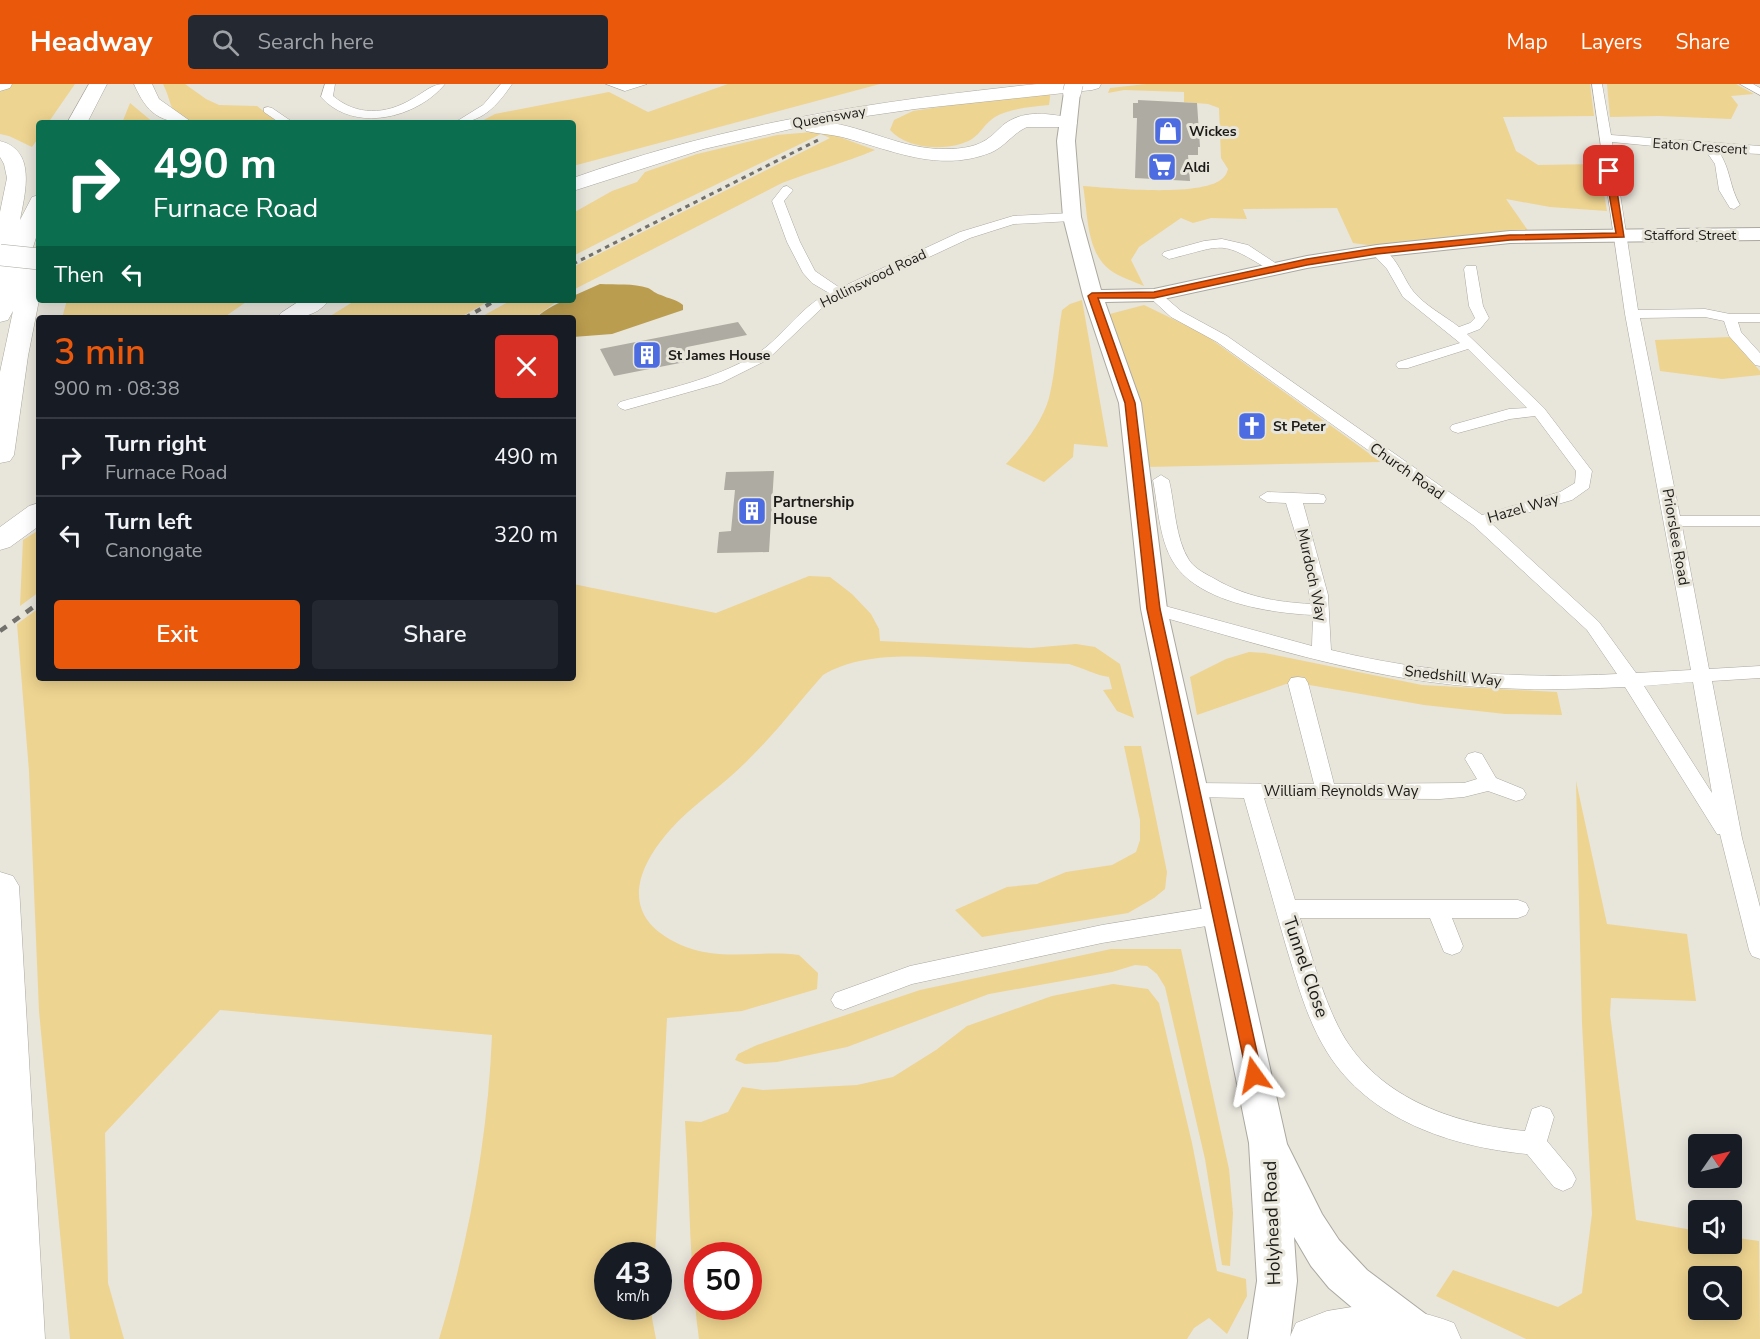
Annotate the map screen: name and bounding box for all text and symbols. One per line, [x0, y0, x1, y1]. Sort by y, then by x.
search box [188, 15, 608, 69]
text: Headway [30, 23, 152, 61]
icon: search [209, 26, 242, 59]
text: Search here [257, 27, 374, 57]
text: Map [1506, 28, 1548, 56]
text: Layers [1581, 28, 1642, 56]
text: Share [1675, 28, 1730, 56]
street label: Queensway [791, 102, 868, 133]
shop icon: Wickes [1152, 115, 1184, 147]
place label: Wickes [1189, 122, 1237, 141]
street label: Eaton Crescent [1652, 134, 1748, 159]
text: 490 m [153, 136, 277, 193]
icon: right [54, 144, 132, 222]
pin [1583, 145, 1634, 196]
supermarket icon: Aldi [1146, 151, 1178, 183]
icon: arrive [1592, 154, 1625, 187]
place label: Aldi [1183, 158, 1210, 177]
text: Furnace Road [153, 190, 318, 227]
street label: Stafford Street [1644, 226, 1736, 245]
street label: Hollinswood Road [817, 244, 930, 312]
icon: left [116, 258, 149, 291]
text: Then [54, 260, 104, 290]
text: 3 min [54, 328, 146, 377]
button: close [495, 335, 558, 398]
building icon: St James House [631, 339, 663, 371]
place label: St James House [668, 346, 771, 365]
text: 900 m · 08:38 [54, 375, 180, 402]
church icon: St Peter [1236, 410, 1268, 442]
place label: St Peter [1273, 417, 1326, 436]
text: Turn right [105, 429, 206, 459]
street label: Church Road [1366, 438, 1448, 504]
icon: right [54, 441, 87, 474]
text: 490 m [494, 442, 558, 472]
text: Furnace Road [105, 459, 227, 486]
street label: Priorslee Road [1658, 487, 1694, 587]
street label: Hazel Way [1485, 488, 1561, 528]
place label: Partnership House [773, 492, 854, 529]
building icon: Partnership House [736, 495, 768, 527]
text: Turn left [105, 507, 192, 537]
icon: left [54, 519, 87, 552]
text: 320 m [494, 520, 558, 550]
street label: Murdoch Way [1292, 527, 1332, 623]
text: Canongate [105, 537, 202, 564]
button: Exit [54, 600, 300, 669]
button: Share [312, 600, 558, 669]
street label: Snedshill Way [1403, 661, 1503, 691]
street label: William Reynolds Way [1264, 781, 1419, 801]
street label: Tunnel Close [1278, 913, 1334, 1021]
position arrow [1222, 1043, 1286, 1107]
north arrow [1688, 1134, 1742, 1188]
map controls [1688, 1134, 1742, 1320]
street label: Holyhead Road [1258, 1160, 1286, 1286]
button: sound [1688, 1200, 1742, 1254]
speed limit sign: 50 [684, 1242, 762, 1320]
text: 43 [615, 1253, 651, 1294]
button: search [1688, 1266, 1742, 1320]
text: km/h [616, 1286, 650, 1306]

